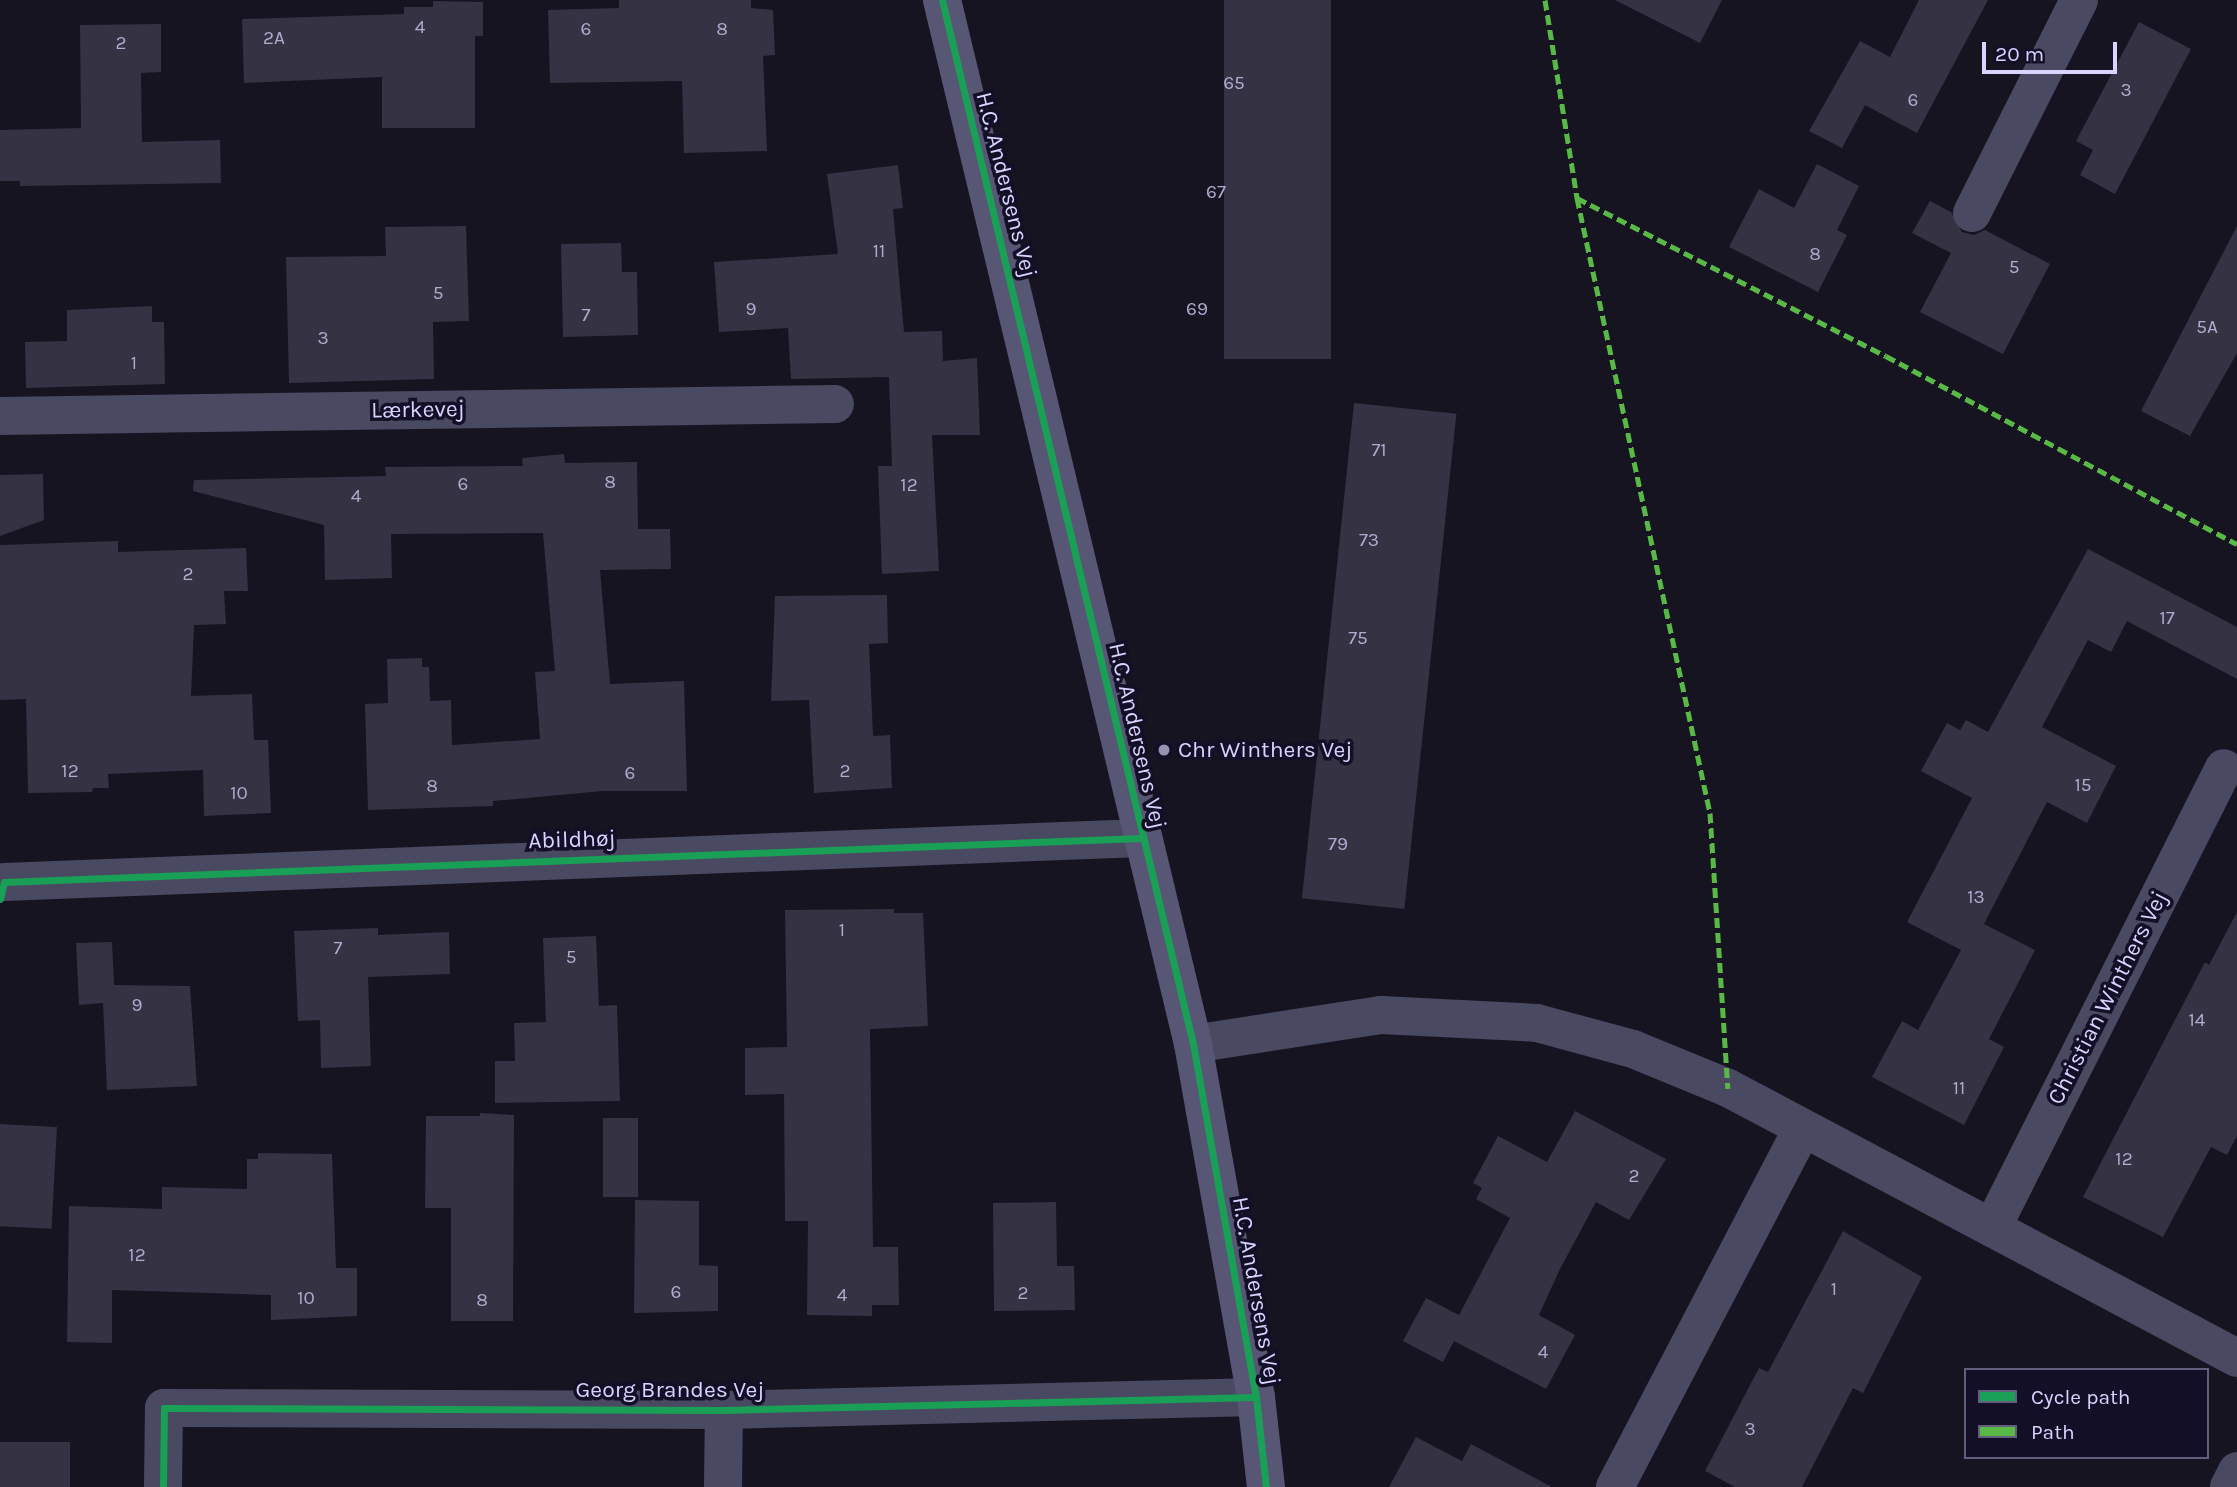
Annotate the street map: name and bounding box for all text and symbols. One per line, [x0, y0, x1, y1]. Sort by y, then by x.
house number: 4 [415, 17, 425, 39]
house number: 6 [581, 19, 591, 41]
house number: 8 [716, 19, 728, 41]
house number: 2A [263, 28, 285, 50]
scale bar [1985, 28, 2120, 72]
house number: 2 [115, 33, 127, 55]
text: 20 m [1995, 42, 2044, 66]
house number: 65 [1223, 73, 1245, 95]
house number: 3 [2120, 80, 2132, 102]
street label: H.C. Andersens Vej [970, 89, 1042, 281]
house number: 6 [1908, 90, 1918, 112]
house number: 67 [1206, 182, 1226, 204]
house number: 11 [873, 241, 885, 263]
house number: 8 [1809, 244, 1821, 266]
house number: 5 [2009, 257, 2019, 279]
house number: 5 [433, 283, 443, 305]
house number: 9 [745, 299, 757, 321]
house number: 69 [1186, 299, 1208, 321]
house number: 7 [582, 305, 590, 327]
house number: 5A [2196, 317, 2218, 339]
house number: 3 [317, 328, 329, 350]
house number: 1 [131, 353, 137, 375]
street label: Lærkevej [371, 395, 465, 425]
house number: 71 [1371, 440, 1387, 462]
house number: 8 [604, 472, 616, 494]
house number: 6 [458, 474, 468, 496]
house number: 12 [900, 475, 918, 497]
house number: 4 [351, 486, 361, 508]
house number: 73 [1359, 530, 1379, 552]
house number: 2 [182, 564, 194, 586]
house number: 17 [2159, 608, 2175, 630]
house number: 75 [1348, 628, 1368, 650]
street label: H.C. Andersens Vej [1102, 640, 1172, 832]
place label: Chr Winthers Vej [1178, 736, 1352, 764]
marker: Chr Winthers Vej [1156, 742, 1172, 758]
house number: 12 [61, 761, 79, 783]
house number: 2 [839, 761, 851, 783]
house number: 6 [625, 763, 635, 785]
house number: 15 [2074, 775, 2092, 797]
house number: 8 [426, 776, 438, 798]
house number: 10 [230, 783, 248, 805]
street label: Abildhøj [528, 825, 616, 855]
house number: 79 [1328, 834, 1348, 856]
house number: 13 [1967, 887, 1985, 909]
street label: Christian Winthers Vej [2042, 887, 2174, 1109]
house number: 1 [839, 920, 845, 942]
house number: 7 [334, 938, 342, 960]
house number: 5 [566, 947, 576, 969]
house number: 9 [131, 995, 143, 1017]
house number: 14 [2189, 1010, 2205, 1032]
house number: 11 [1953, 1078, 1965, 1100]
house number: 12 [2115, 1149, 2133, 1171]
house number: 2 [1628, 1166, 1640, 1188]
street label: H.C. Andersens Vej [1226, 1195, 1286, 1387]
house number: 12 [128, 1245, 146, 1267]
house number: 1 [1831, 1279, 1837, 1301]
house number: 6 [671, 1282, 681, 1304]
house number: 2 [1017, 1283, 1029, 1305]
house number: 4 [837, 1285, 847, 1307]
house number: 10 [297, 1288, 315, 1310]
house number: 8 [476, 1290, 488, 1312]
house number: 4 [1538, 1342, 1548, 1364]
legend [1964, 1368, 2209, 1459]
street label: Georg Brandes Vej [576, 1376, 764, 1404]
text: Cycle path [2031, 1385, 2131, 1409]
house number: 3 [1744, 1419, 1756, 1441]
text: Path [2031, 1420, 2075, 1444]

